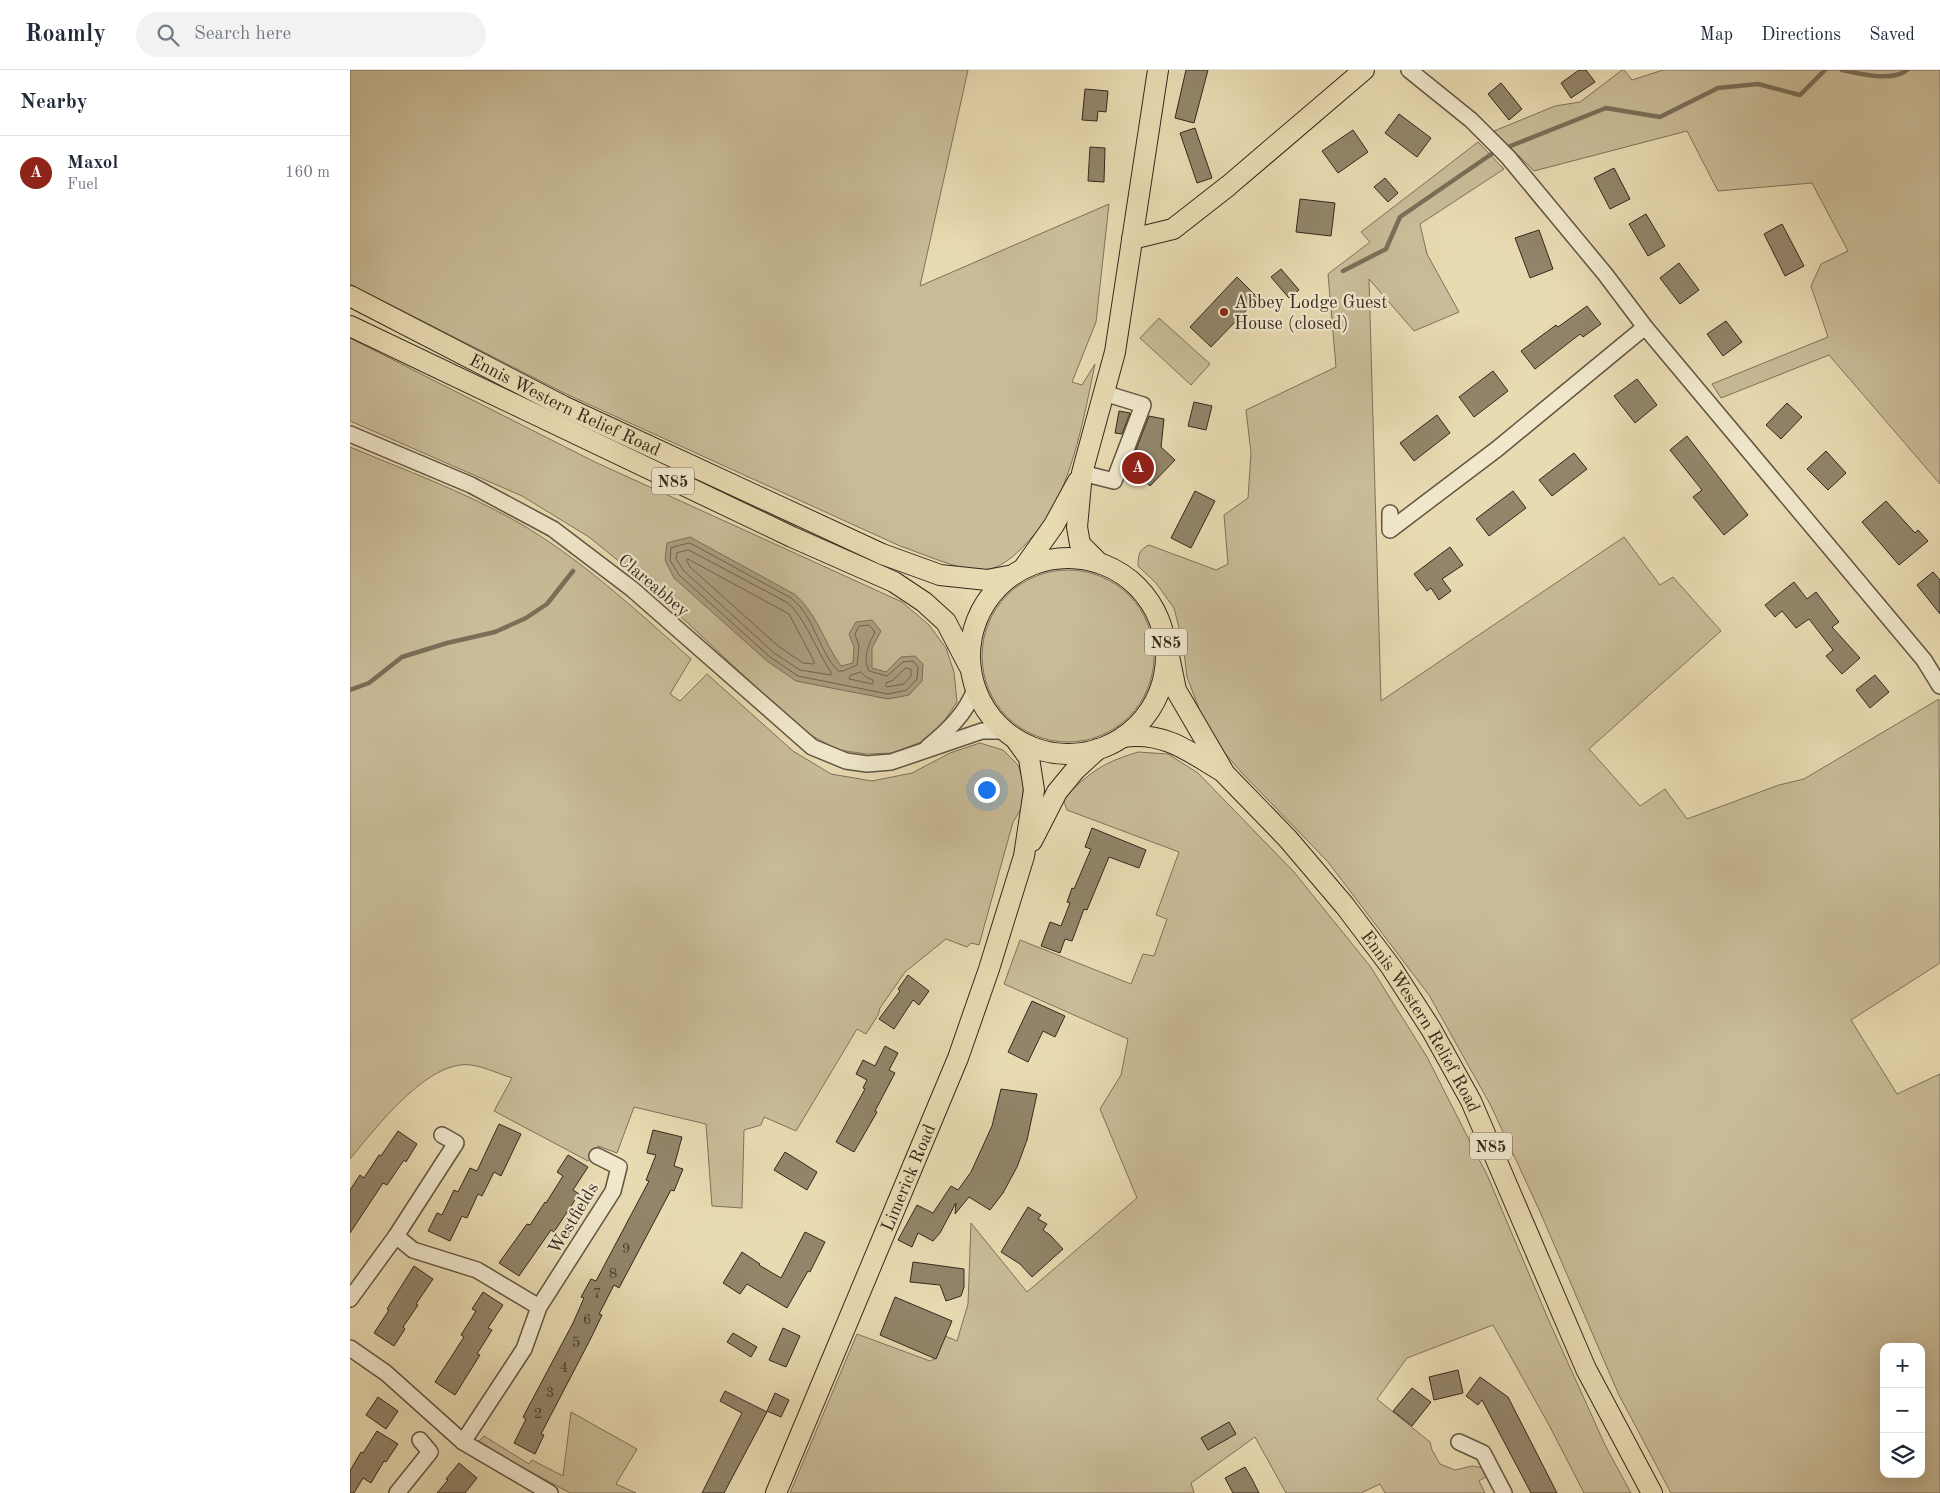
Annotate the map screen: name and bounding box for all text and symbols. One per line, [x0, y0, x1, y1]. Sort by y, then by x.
search box [136, 12, 486, 57]
icon: search [154, 21, 182, 49]
text: Roamly [25, 23, 106, 47]
text: Search here [194, 25, 291, 44]
text: Map [1700, 26, 1733, 44]
text: Directions [1761, 26, 1841, 44]
text: Saved [1869, 26, 1915, 44]
text: Nearby [20, 92, 88, 113]
text: Maxol [67, 154, 118, 173]
text: A [30, 165, 42, 181]
text: 160 m [285, 165, 330, 181]
text: Fuel [67, 177, 98, 193]
place label: Abbey Lodge Guest House (closed) [1234, 294, 1387, 333]
marker: Abbey Lodge Guest House (closed) [1218, 306, 1230, 318]
street label: Ennis Western Relief Road [466, 351, 663, 460]
pin: A [1122, 449, 1154, 487]
road number: N85 [652, 468, 694, 494]
street label: Clareabbey [614, 551, 693, 621]
road number: N85 [1145, 628, 1187, 656]
your location [974, 777, 1000, 803]
street label: Ennis Western Relief Road [1357, 928, 1483, 1115]
street label: Limerick Road [879, 1122, 939, 1234]
road number: N85 [1470, 1132, 1512, 1160]
street label: Westfields [546, 1180, 602, 1257]
house number: 9 [622, 1242, 630, 1257]
house number: 8 [609, 1267, 617, 1282]
house number: 7 [593, 1287, 601, 1302]
house number: 6 [583, 1313, 591, 1328]
house number: 5 [572, 1336, 580, 1351]
map controls [1880, 1343, 1925, 1478]
button: + [1880, 1343, 1925, 1388]
house number: 4 [560, 1361, 568, 1376]
house number: 3 [546, 1386, 554, 1401]
button: − [1880, 1388, 1925, 1433]
house number: 2 [534, 1407, 542, 1422]
button: layers [1880, 1433, 1925, 1478]

